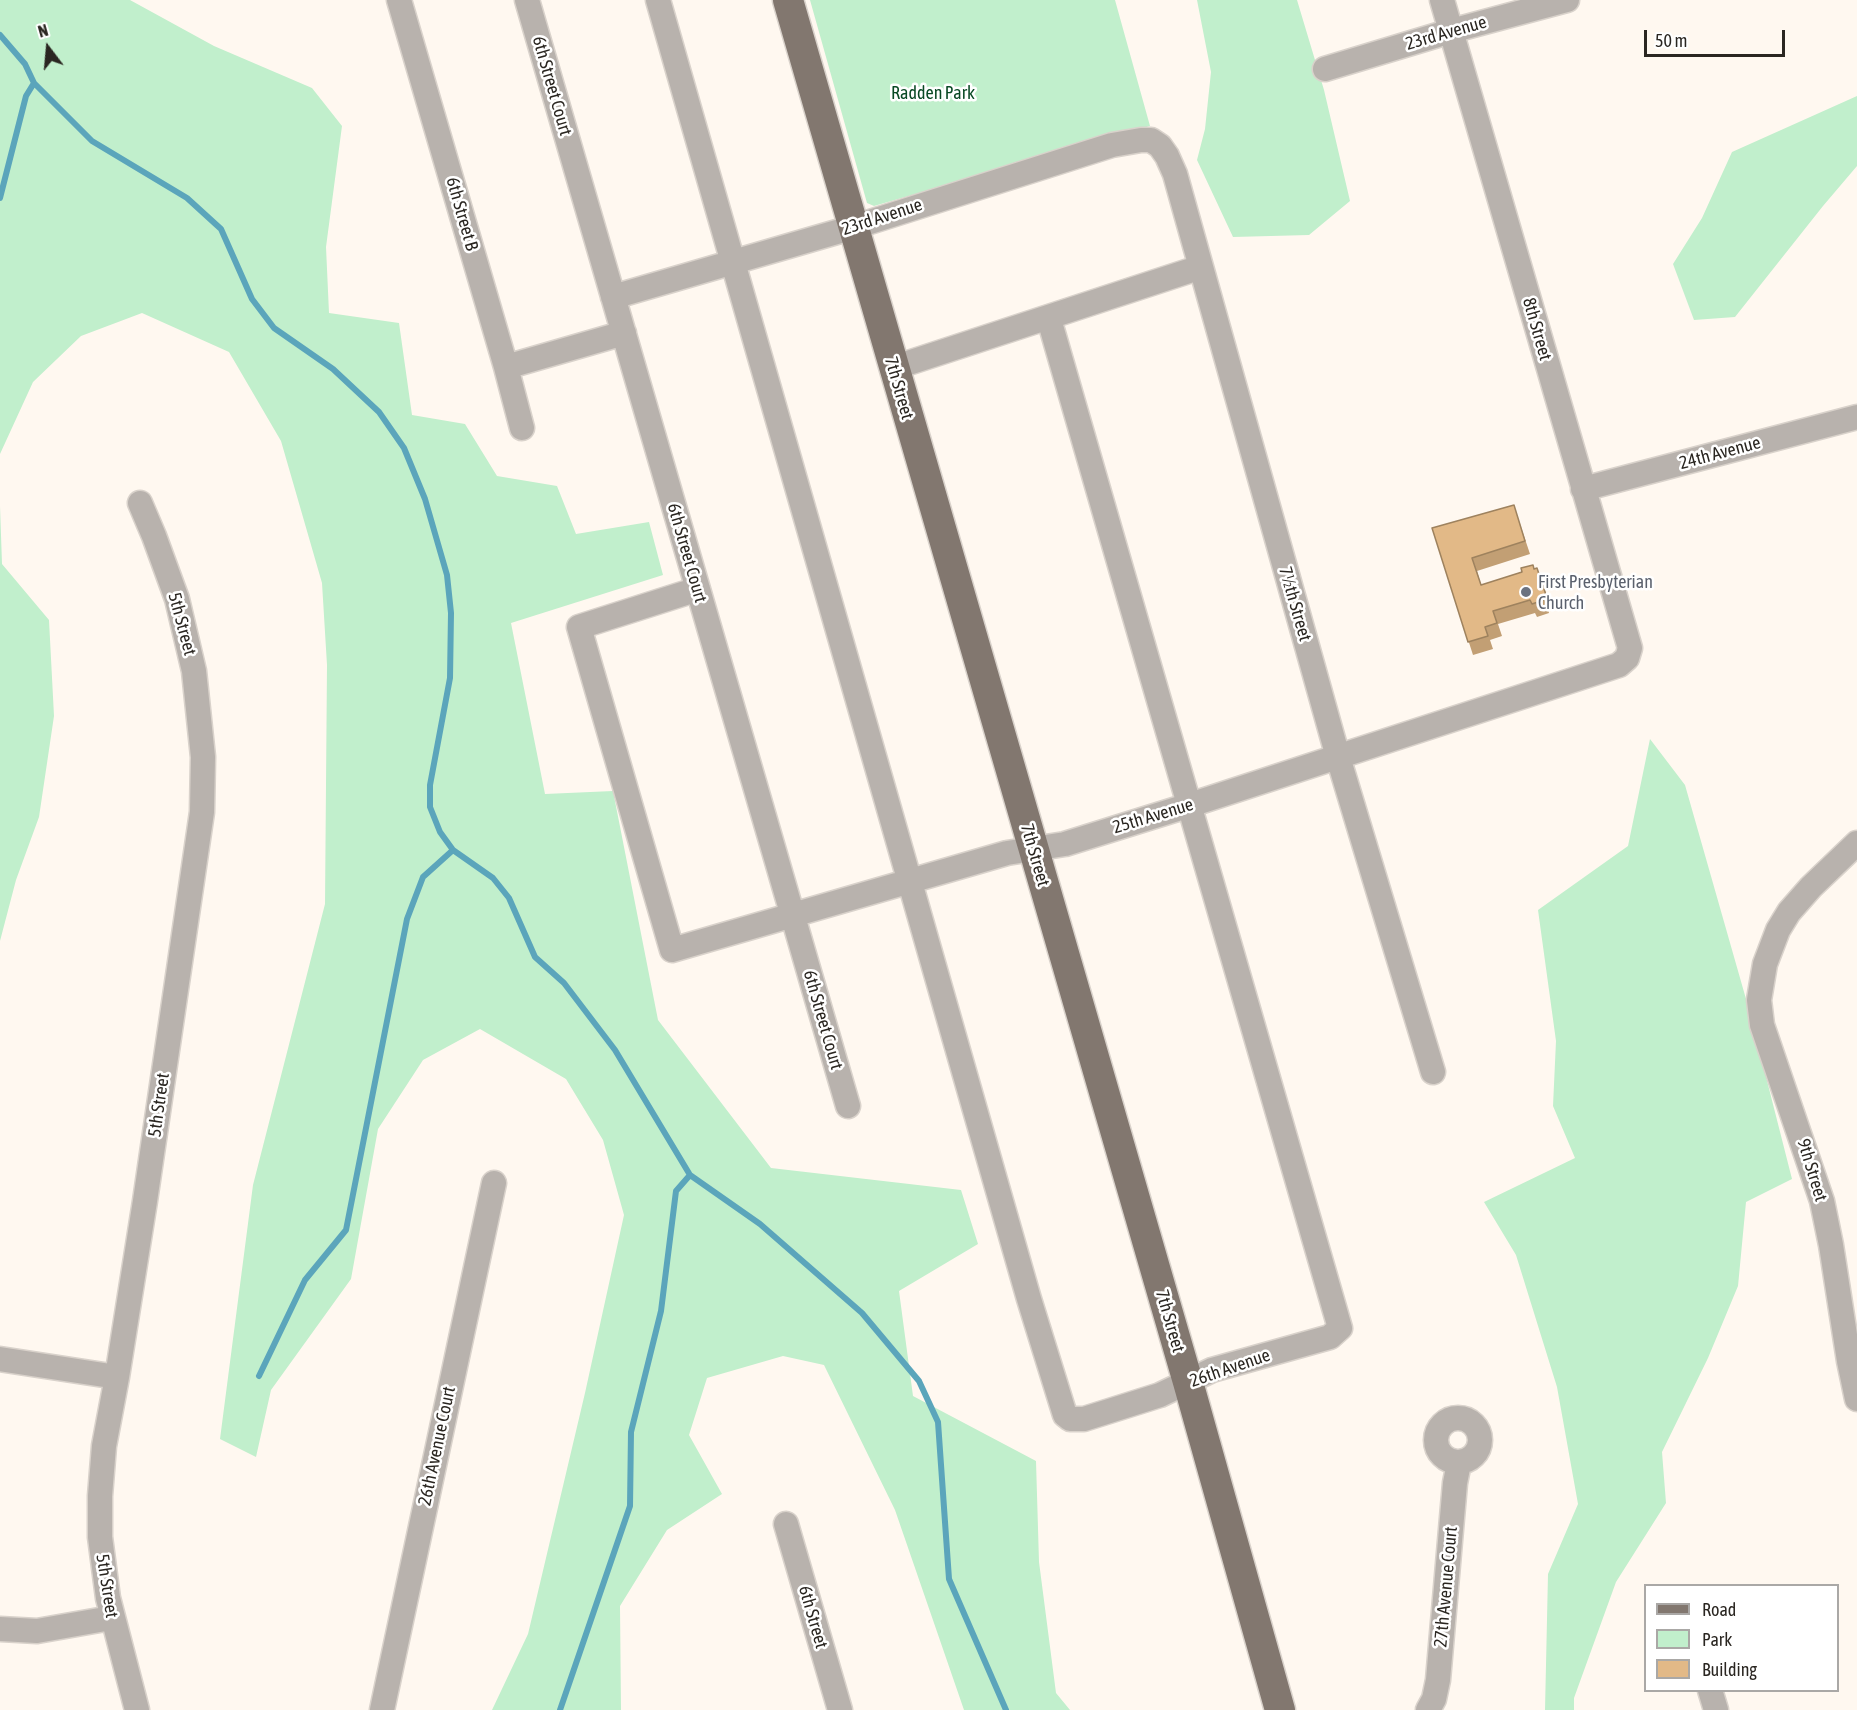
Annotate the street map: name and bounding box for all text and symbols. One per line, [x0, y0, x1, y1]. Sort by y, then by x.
street label: 23rd Avenue [1403, 11, 1489, 55]
north arrow [18, 18, 78, 78]
scale bar [1647, 18, 1788, 56]
text: N [36, 21, 50, 41]
text: 50 m [1655, 30, 1687, 51]
street label: 6th Street Court [528, 34, 576, 138]
park label: Radden Park [891, 82, 975, 104]
street label: 6th Street B [441, 175, 483, 253]
street label: 23rd Avenue [839, 194, 925, 240]
street label: 8th Street [1518, 295, 1556, 363]
street label: 7th Street [880, 354, 918, 422]
street label: 24th Avenue [1677, 432, 1763, 474]
street label: 6th Street Court [663, 501, 711, 605]
street label: 7½th Street [1274, 564, 1316, 644]
place label: First Presbyterian Church [1538, 571, 1653, 614]
marker: First Presbyterian Church [1519, 585, 1533, 599]
street label: 5th Street [163, 590, 201, 658]
street label: 25th Avenue [1110, 794, 1196, 838]
street label: 7th Street [1016, 821, 1054, 889]
street label: 6th Street Court [799, 968, 847, 1072]
street label: 5th Street [144, 1072, 174, 1138]
street label: 9th Street [1792, 1136, 1832, 1204]
street label: 7th Street [1151, 1287, 1189, 1355]
street label: 26th Avenue [1187, 1344, 1273, 1392]
street label: 26th Avenue Court [414, 1384, 460, 1508]
street label: 27th Avenue Court [1430, 1526, 1462, 1648]
street label: 5th Street [91, 1553, 123, 1619]
street label: 6th Street [794, 1583, 832, 1651]
legend [1644, 1584, 1839, 1692]
text: Road [1702, 1599, 1736, 1620]
text: Park [1702, 1629, 1732, 1650]
text: Building [1702, 1659, 1757, 1680]

